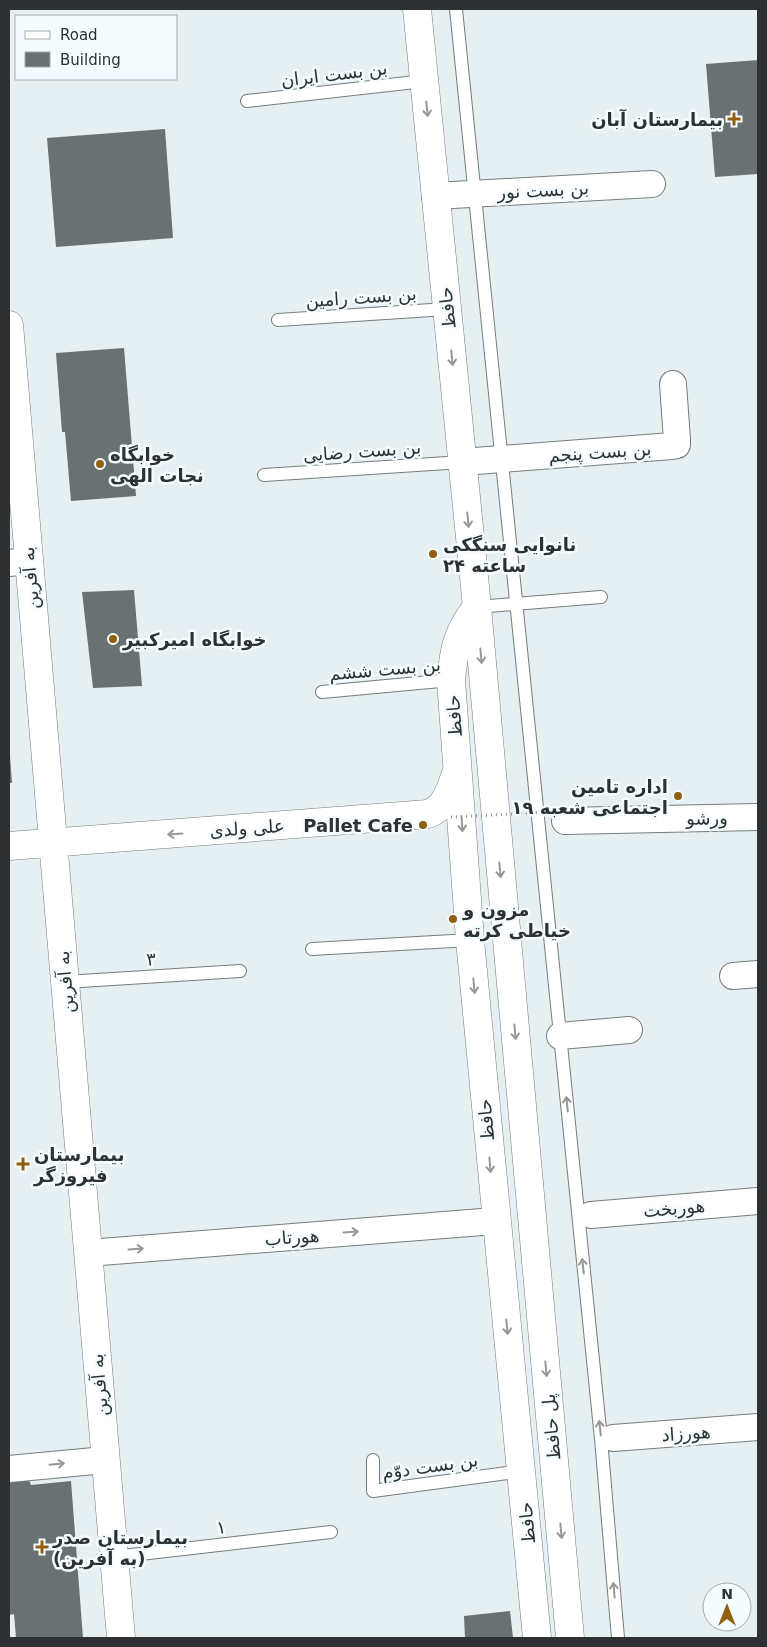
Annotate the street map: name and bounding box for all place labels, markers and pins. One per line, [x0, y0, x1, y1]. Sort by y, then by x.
place label: بیمارستان آبان [591, 108, 723, 130]
marker: بیمارستان آبان [727, 112, 741, 126]
place label: خوابگاه نجات الهی [110, 444, 204, 487]
marker: خوابگاه نجات الهی [94, 458, 106, 470]
place label: نانوایی سنگکی ۲۴ ساعته [443, 534, 576, 576]
marker: نانوایی سنگکی ۲۴ ساعته [427, 548, 439, 560]
place label: خوابگاه امیرکبیر [122, 629, 267, 651]
marker: خوابگاه امیرکبیر [107, 633, 119, 645]
place label: اداره تامین اجتماعی شعبه ۱۹ [512, 776, 668, 818]
marker: اداره تامین اجتماعی شعبه ۱۹ [672, 790, 684, 802]
place label: Pallet Cafe [303, 815, 413, 836]
marker: Pallet Cafe [417, 819, 429, 831]
place label: مزون و خیاطی کرته [462, 899, 571, 942]
marker: مزون و خیاطی کرته [447, 913, 459, 925]
place label: بیمارستان فیروزگر [33, 1144, 124, 1187]
marker: بیمارستان فیروزگر [16, 1157, 30, 1171]
place label: بیمارستان صدر (به آفرین) [52, 1527, 188, 1570]
marker: بیمارستان صدر (به آفرین) [35, 1540, 49, 1554]

